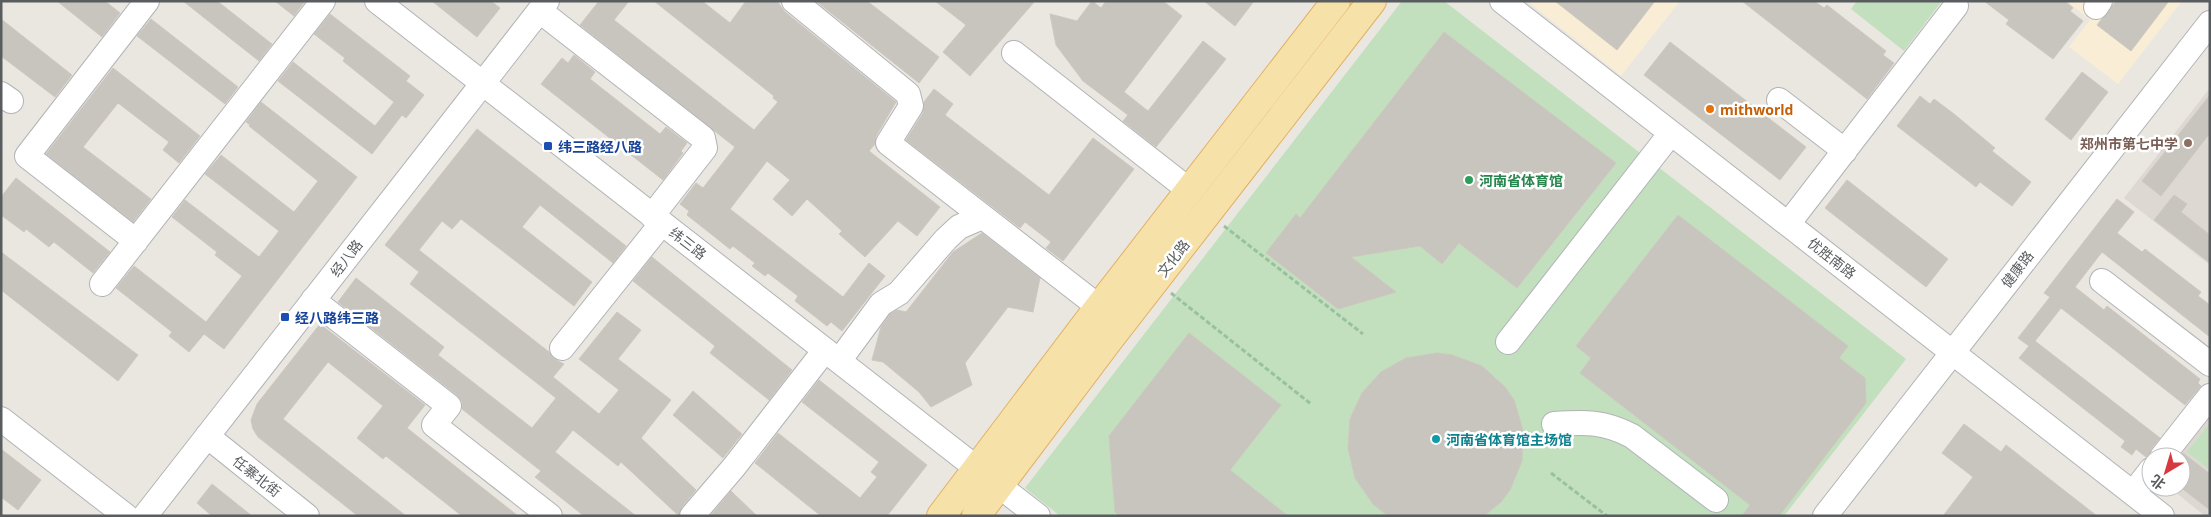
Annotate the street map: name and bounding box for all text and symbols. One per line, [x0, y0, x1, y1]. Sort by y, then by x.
place label: mithworld [1720, 100, 1793, 119]
marker: mithworld [1704, 103, 1716, 115]
place label: 郑州市第七中学 [2080, 134, 2178, 153]
place label: 纬三路经八路 [558, 137, 642, 156]
marker: 郑州市第七中学 [2182, 137, 2194, 149]
marker: 纬三路经八路 [542, 140, 554, 152]
place label: 河南省体育馆 [1479, 171, 1563, 190]
marker: 河南省体育馆 [1463, 174, 1475, 186]
street label: 纬三路 [666, 223, 710, 263]
street label: 优胜南路 [1804, 233, 1860, 283]
street label: 经八路 [326, 236, 366, 280]
street label: 文化路 [1153, 236, 1193, 280]
street label: 健康路 [1997, 247, 2037, 291]
place label: 经八路纬三路 [295, 308, 379, 327]
marker: 经八路纬三路 [279, 311, 291, 323]
place label: 河南省体育馆主场馆 [1446, 430, 1572, 449]
marker: 河南省体育馆主场馆 [1430, 433, 1442, 445]
north arrow [2141, 447, 2191, 497]
street label: 任寨北街 [229, 451, 285, 501]
text: 北 [2146, 471, 2169, 494]

